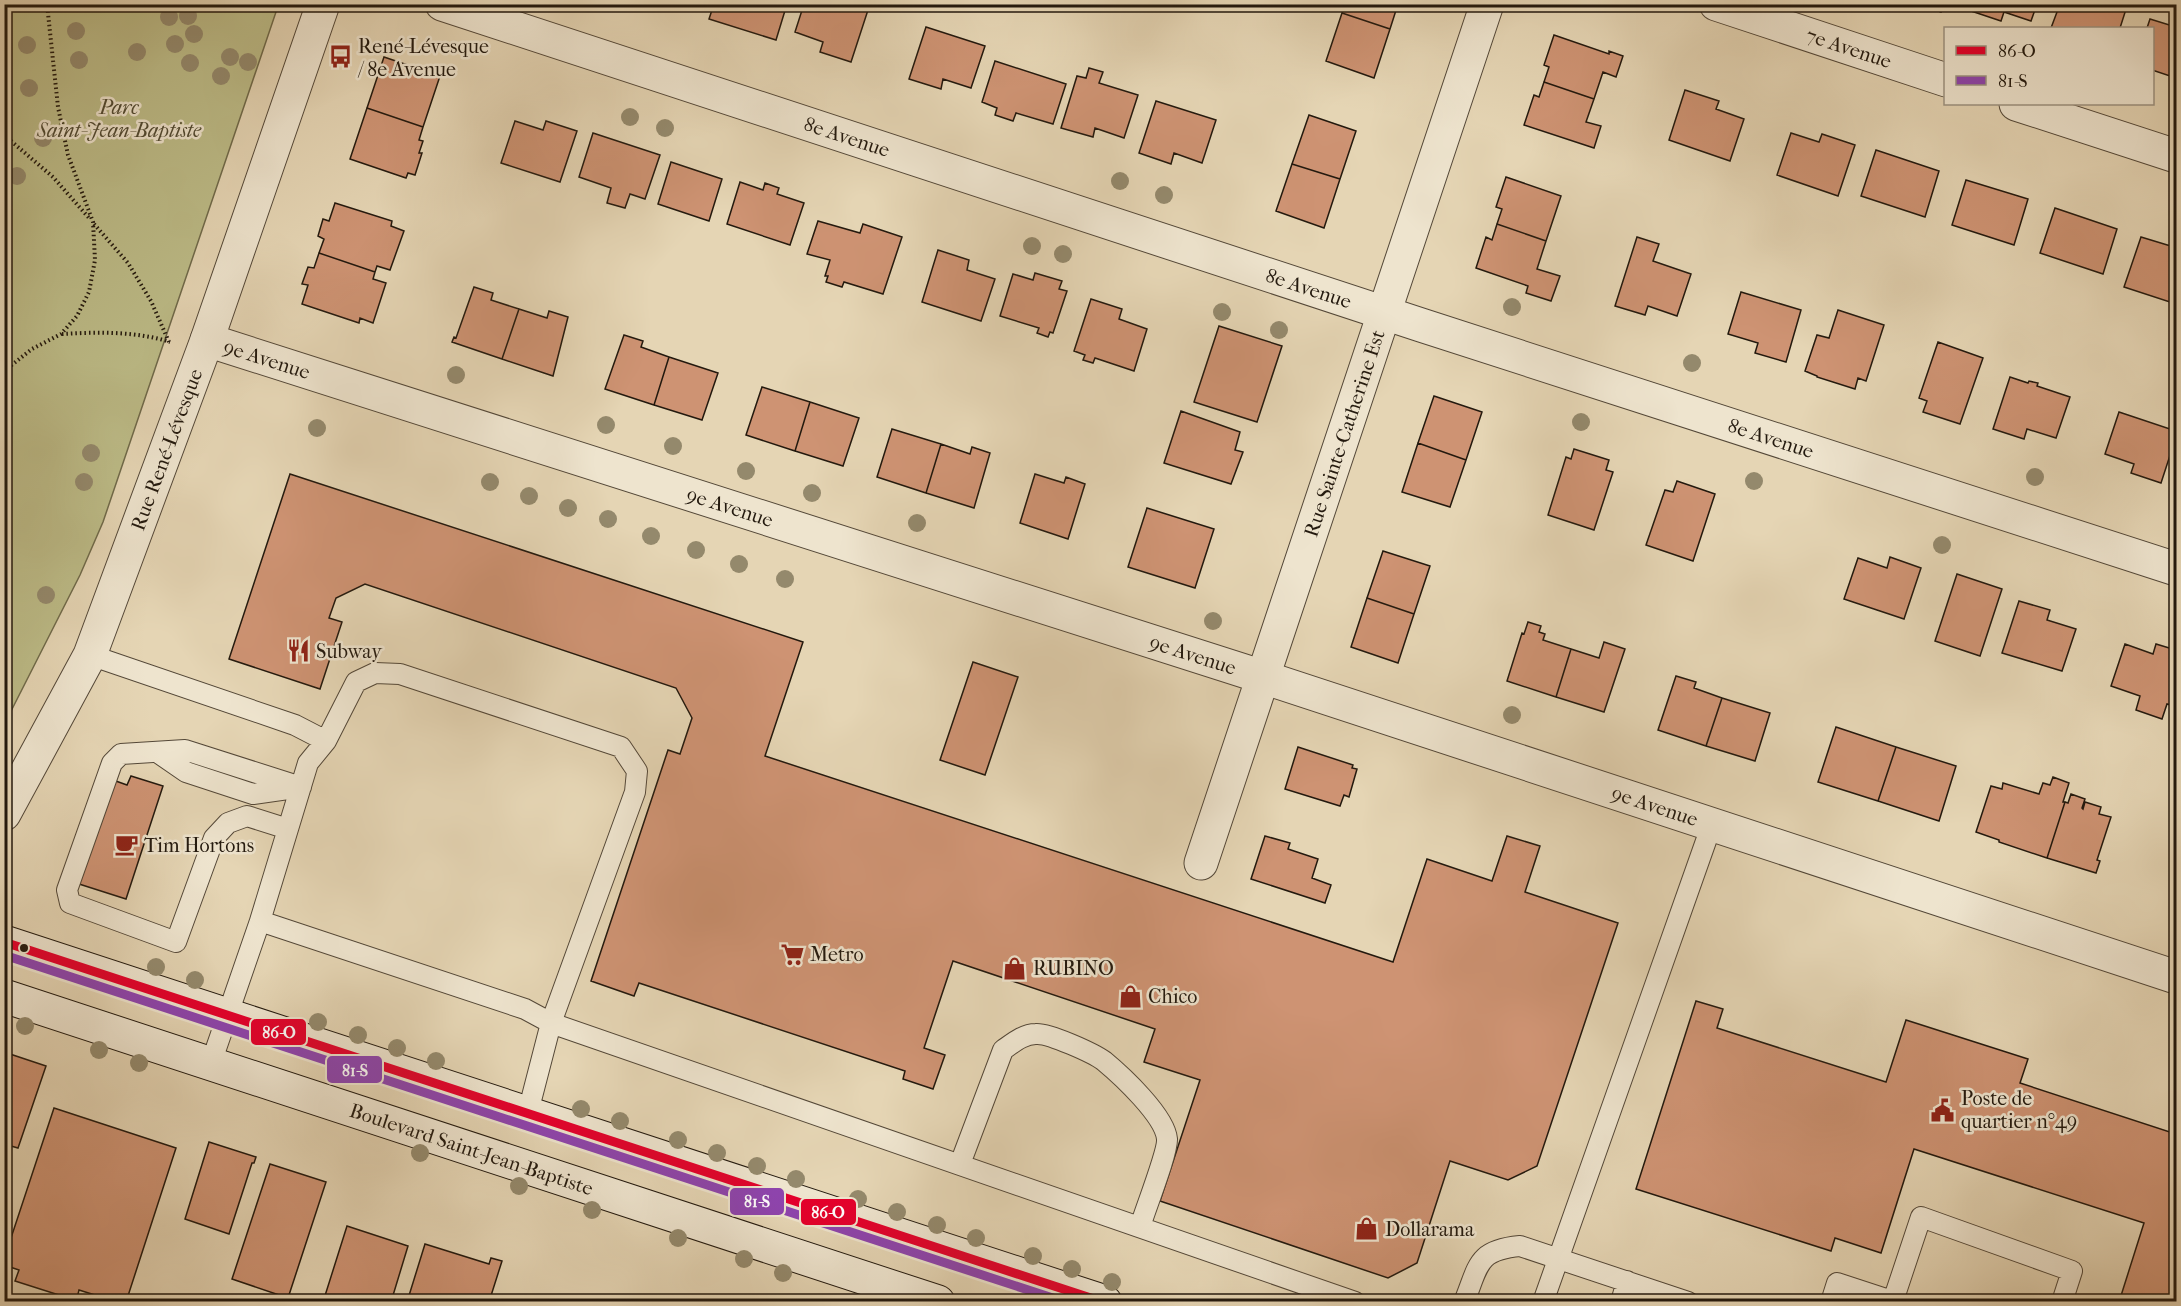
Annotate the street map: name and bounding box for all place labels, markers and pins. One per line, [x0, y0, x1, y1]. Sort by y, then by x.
place label: René-Lévesque / 8e Avenue [357, 35, 489, 81]
bus stop icon: René-Lévesque / 8e Avenue [327, 44, 353, 70]
restaurant icon: Subway [285, 638, 311, 664]
place label: Subway [316, 640, 383, 663]
cafe icon: Tim Hortons [113, 832, 139, 858]
place label: Tim Hortons [144, 834, 254, 857]
supermarket icon: Metro [779, 941, 805, 967]
unlabelled marker [18, 942, 30, 954]
place label: Metro [810, 943, 864, 966]
shop icon: RUBINO [1002, 955, 1028, 981]
place label: RUBINO [1033, 957, 1114, 980]
shop icon: Chico [1117, 983, 1143, 1009]
place label: Chico [1148, 985, 1197, 1008]
place label: Poste de quartier n°49 [1961, 1087, 2077, 1133]
public building icon: Poste de quartier n°49 [1930, 1097, 1956, 1123]
shop icon: Dollarama [1354, 1216, 1380, 1242]
place label: Dollarama [1385, 1218, 1475, 1241]

